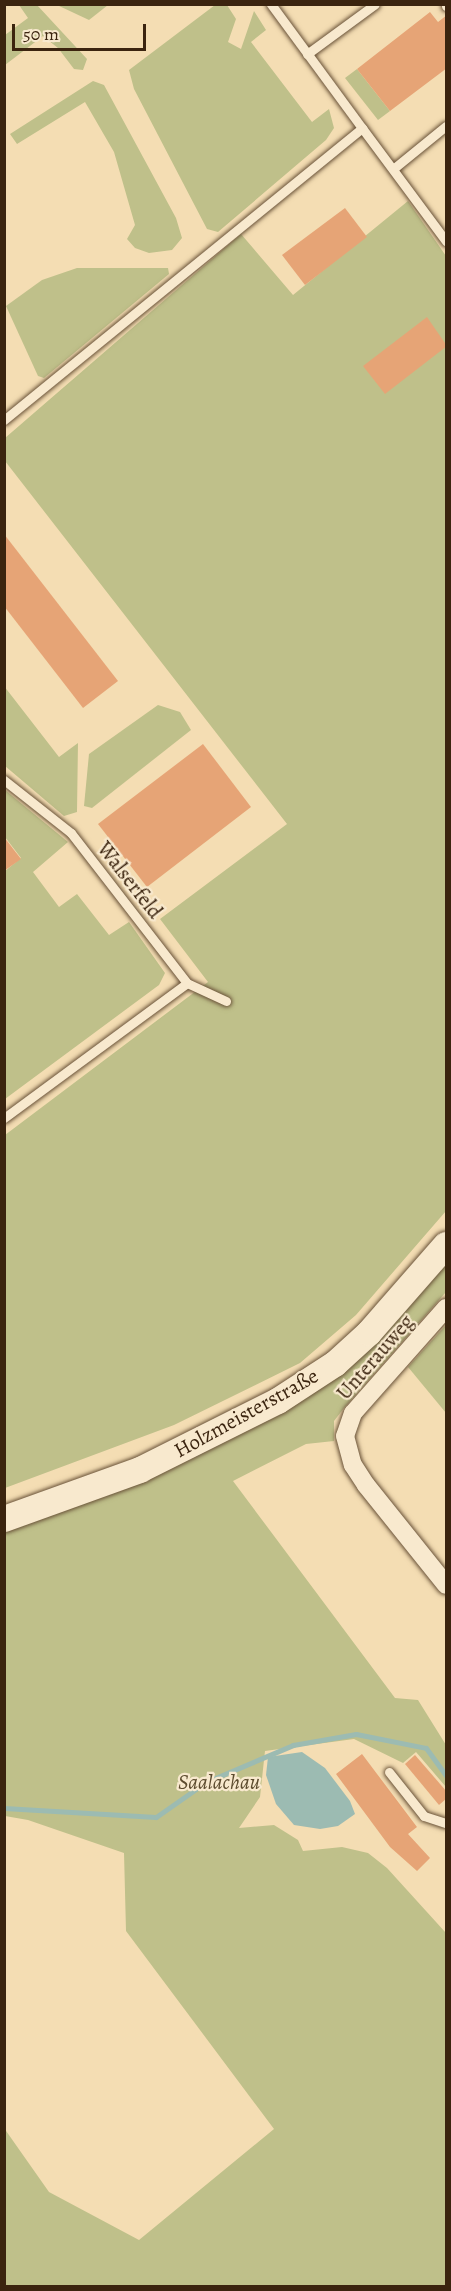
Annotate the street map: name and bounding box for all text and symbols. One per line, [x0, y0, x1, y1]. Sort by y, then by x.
scale bar [15, 12, 148, 50]
text: 50 m [23, 22, 59, 46]
street label: Walserfeld [92, 836, 168, 924]
street label: Unterauweg [331, 1309, 419, 1405]
street label: Holzmeisterstraße [169, 1363, 323, 1463]
park label: Saalachau [178, 1769, 260, 1795]

